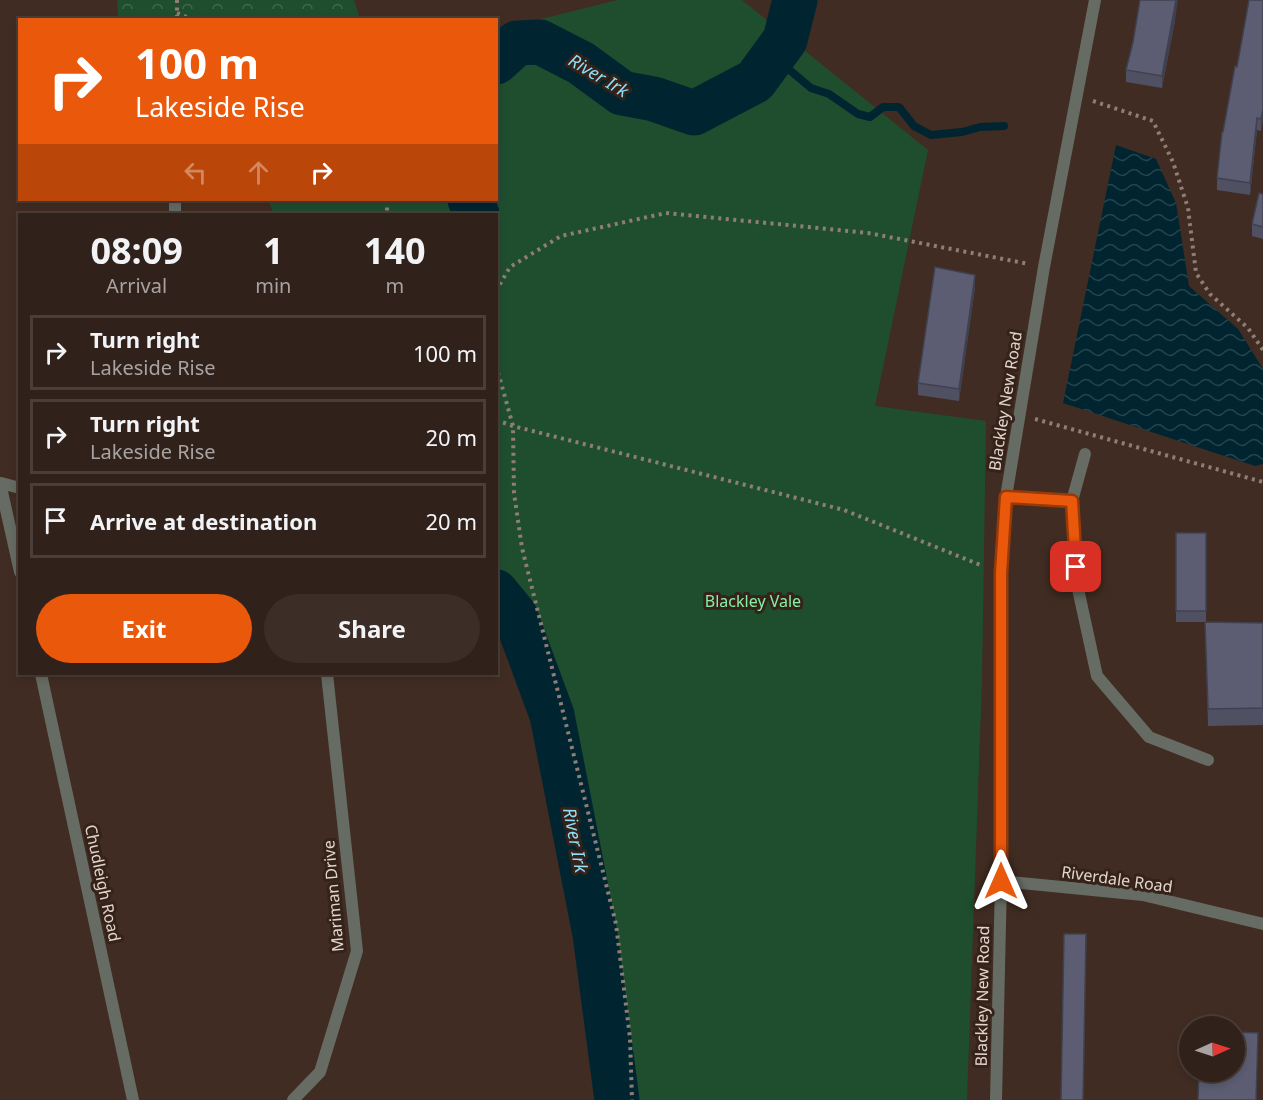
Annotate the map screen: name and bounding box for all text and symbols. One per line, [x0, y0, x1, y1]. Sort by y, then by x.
text: 100 m [135, 34, 259, 91]
icon: right [36, 42, 114, 120]
water label: River Irk [564, 48, 634, 103]
text: Lakeside Rise [135, 88, 305, 125]
icon: left [179, 156, 212, 189]
icon: ahead [242, 156, 275, 189]
icon: right [305, 156, 338, 189]
text: 08:09 [90, 226, 183, 275]
text: 1 [263, 226, 284, 275]
text: 140 [364, 226, 426, 275]
text: Arrival [106, 272, 167, 299]
text: min [255, 272, 291, 299]
text: m [385, 272, 404, 299]
text: Turn right [90, 324, 200, 354]
street label: Blackley New Road [983, 330, 1027, 472]
icon: right [39, 336, 72, 369]
text: 100 m [413, 338, 477, 368]
text: Lakeside Rise [90, 354, 216, 381]
text: Turn right [90, 408, 200, 438]
icon: right [39, 420, 72, 453]
text: 20 m [426, 422, 477, 452]
text: Lakeside Rise [90, 438, 216, 465]
icon: arrive [39, 504, 72, 537]
text: Arrive at destination [90, 506, 317, 536]
text: 20 m [426, 506, 477, 536]
pin [1050, 541, 1101, 592]
icon: arrive [1059, 550, 1092, 583]
park label: Blackley Vale [705, 590, 801, 612]
button: Exit [36, 594, 252, 663]
button: Share [264, 594, 480, 663]
water label: River Irk [558, 805, 594, 876]
street label: Chudleigh Road [80, 822, 126, 944]
street label: Mariman Drive [317, 839, 349, 953]
position arrow [969, 849, 1033, 913]
street label: Riverdale Road [1060, 860, 1174, 898]
street label: Blackley New Road [970, 925, 994, 1067]
north arrow [1179, 1016, 1245, 1082]
map controls [1179, 1016, 1245, 1082]

